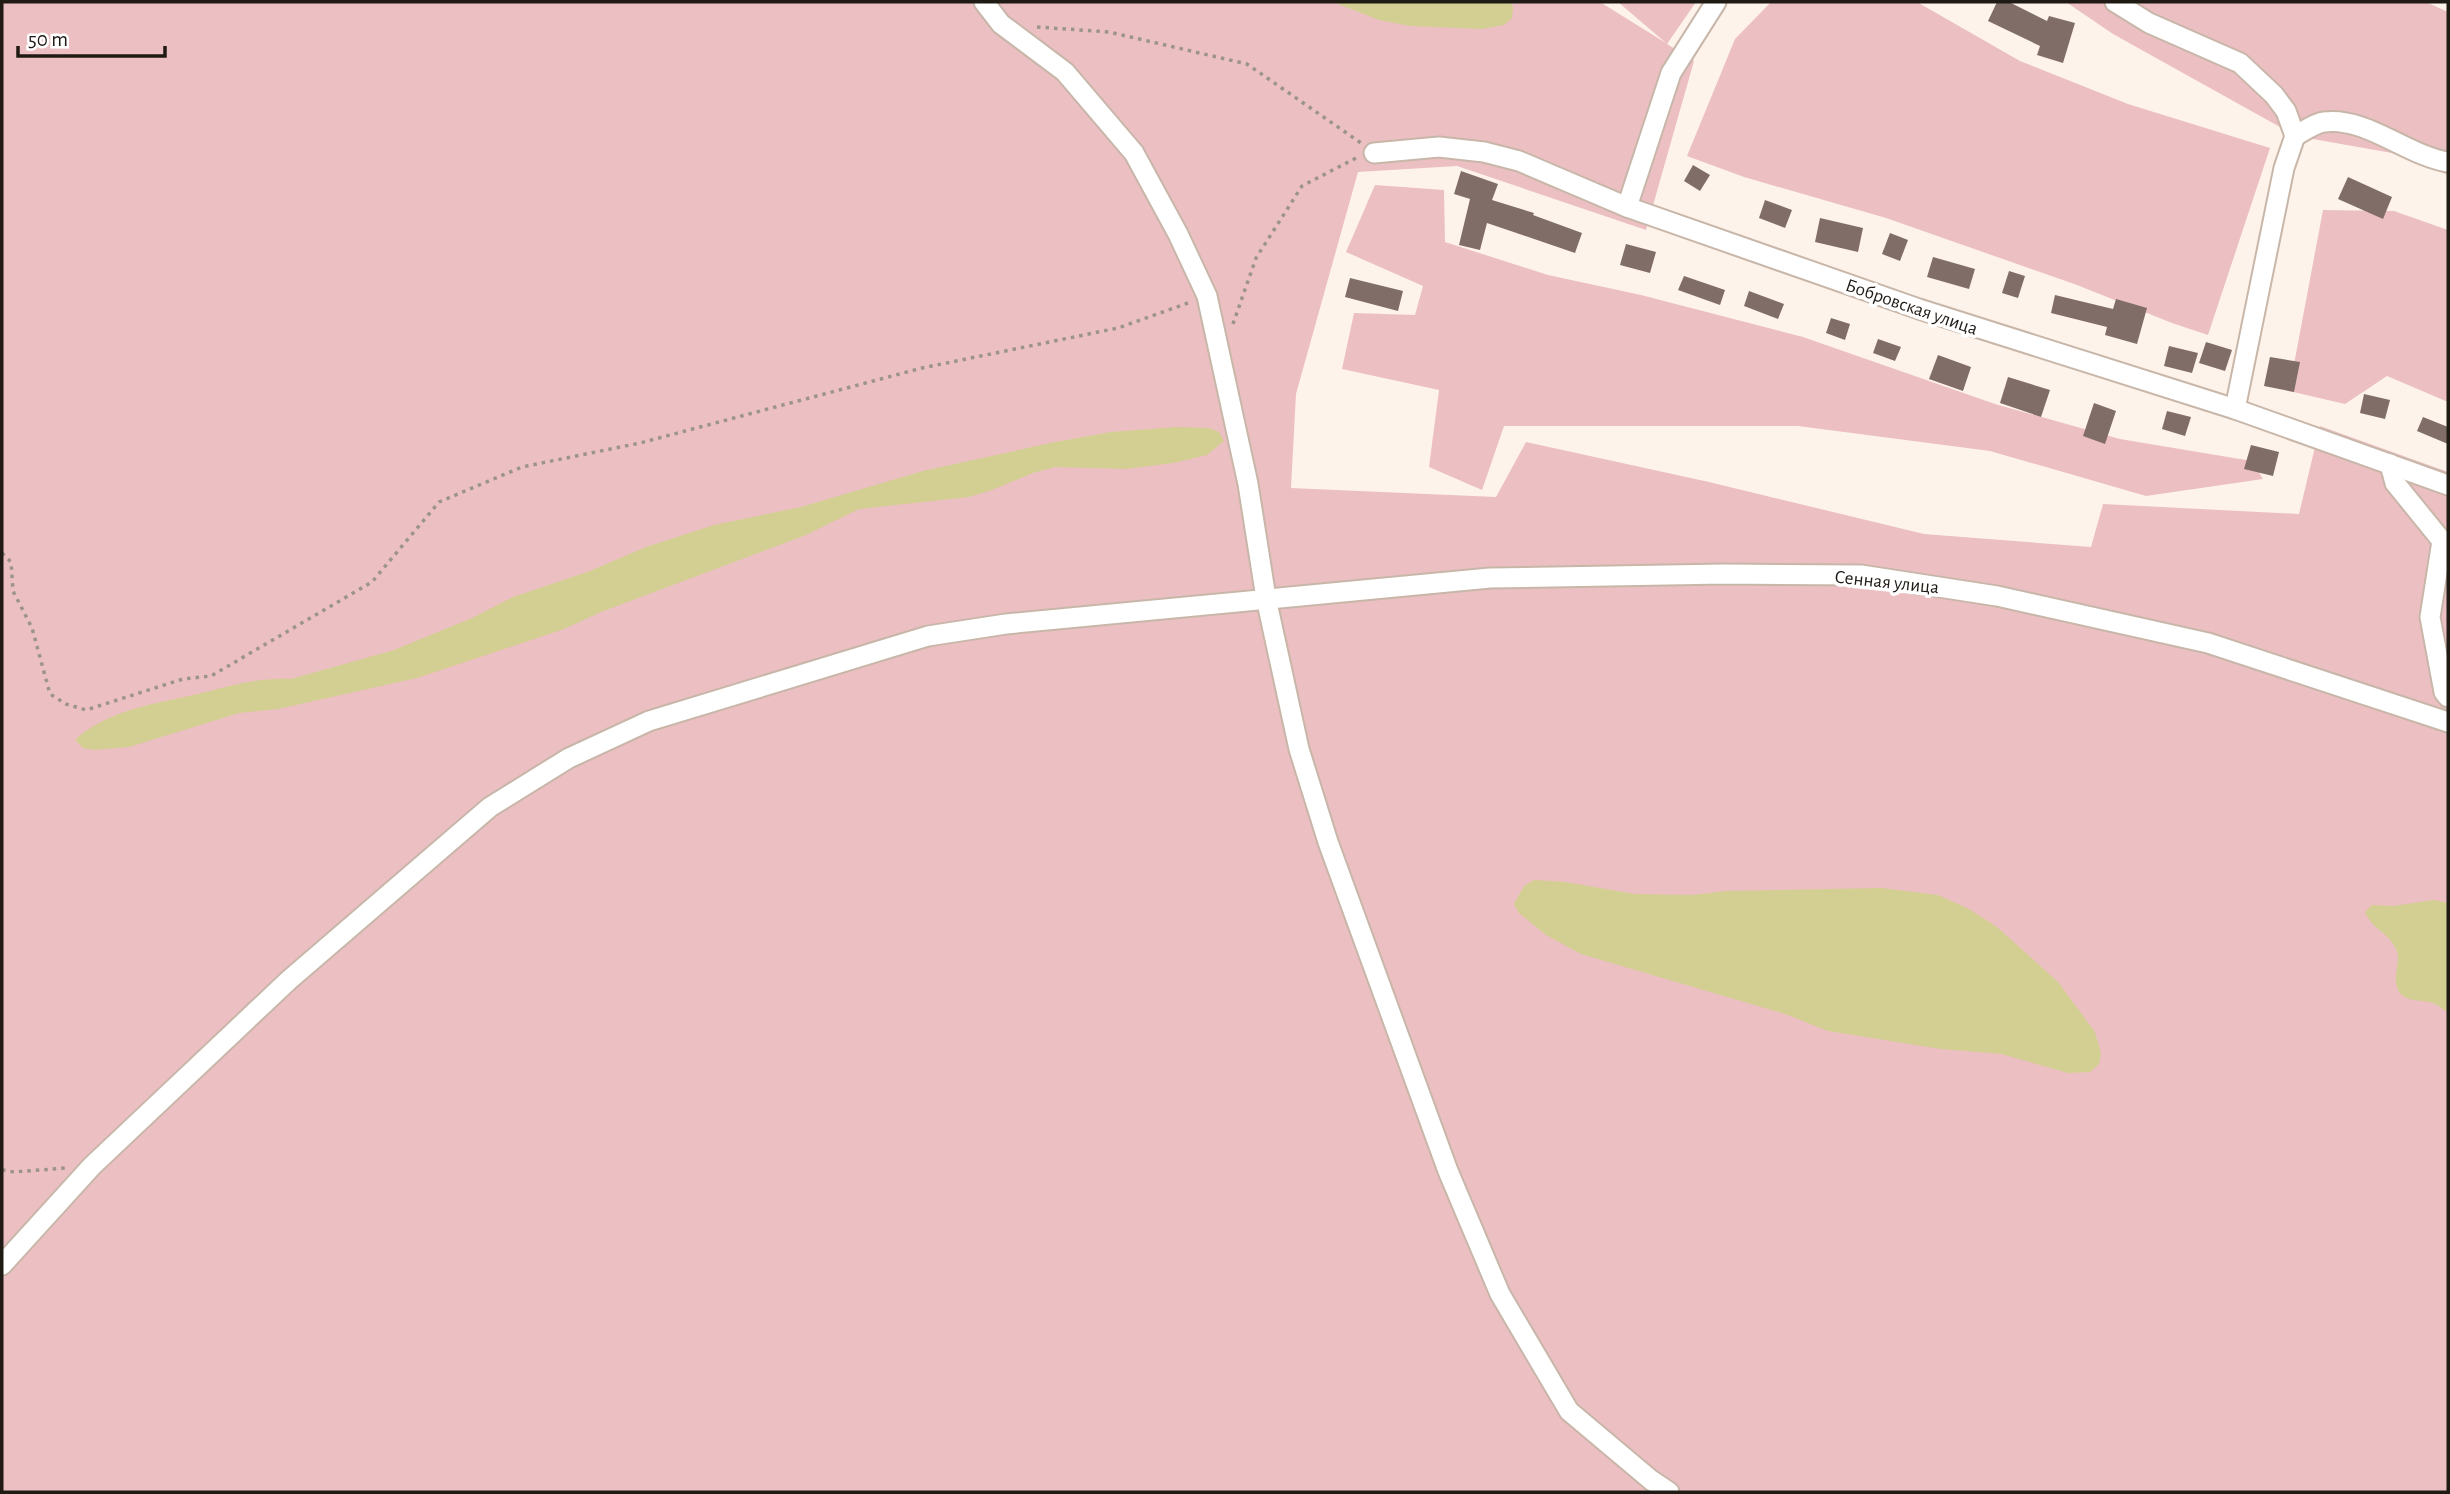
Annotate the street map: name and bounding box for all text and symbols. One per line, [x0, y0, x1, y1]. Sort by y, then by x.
scale bar [18, 14, 164, 58]
text: 50 m [28, 29, 68, 50]
street label: Бобровская улица [1843, 276, 1980, 339]
street label: Сенная улица [1834, 568, 1940, 597]

